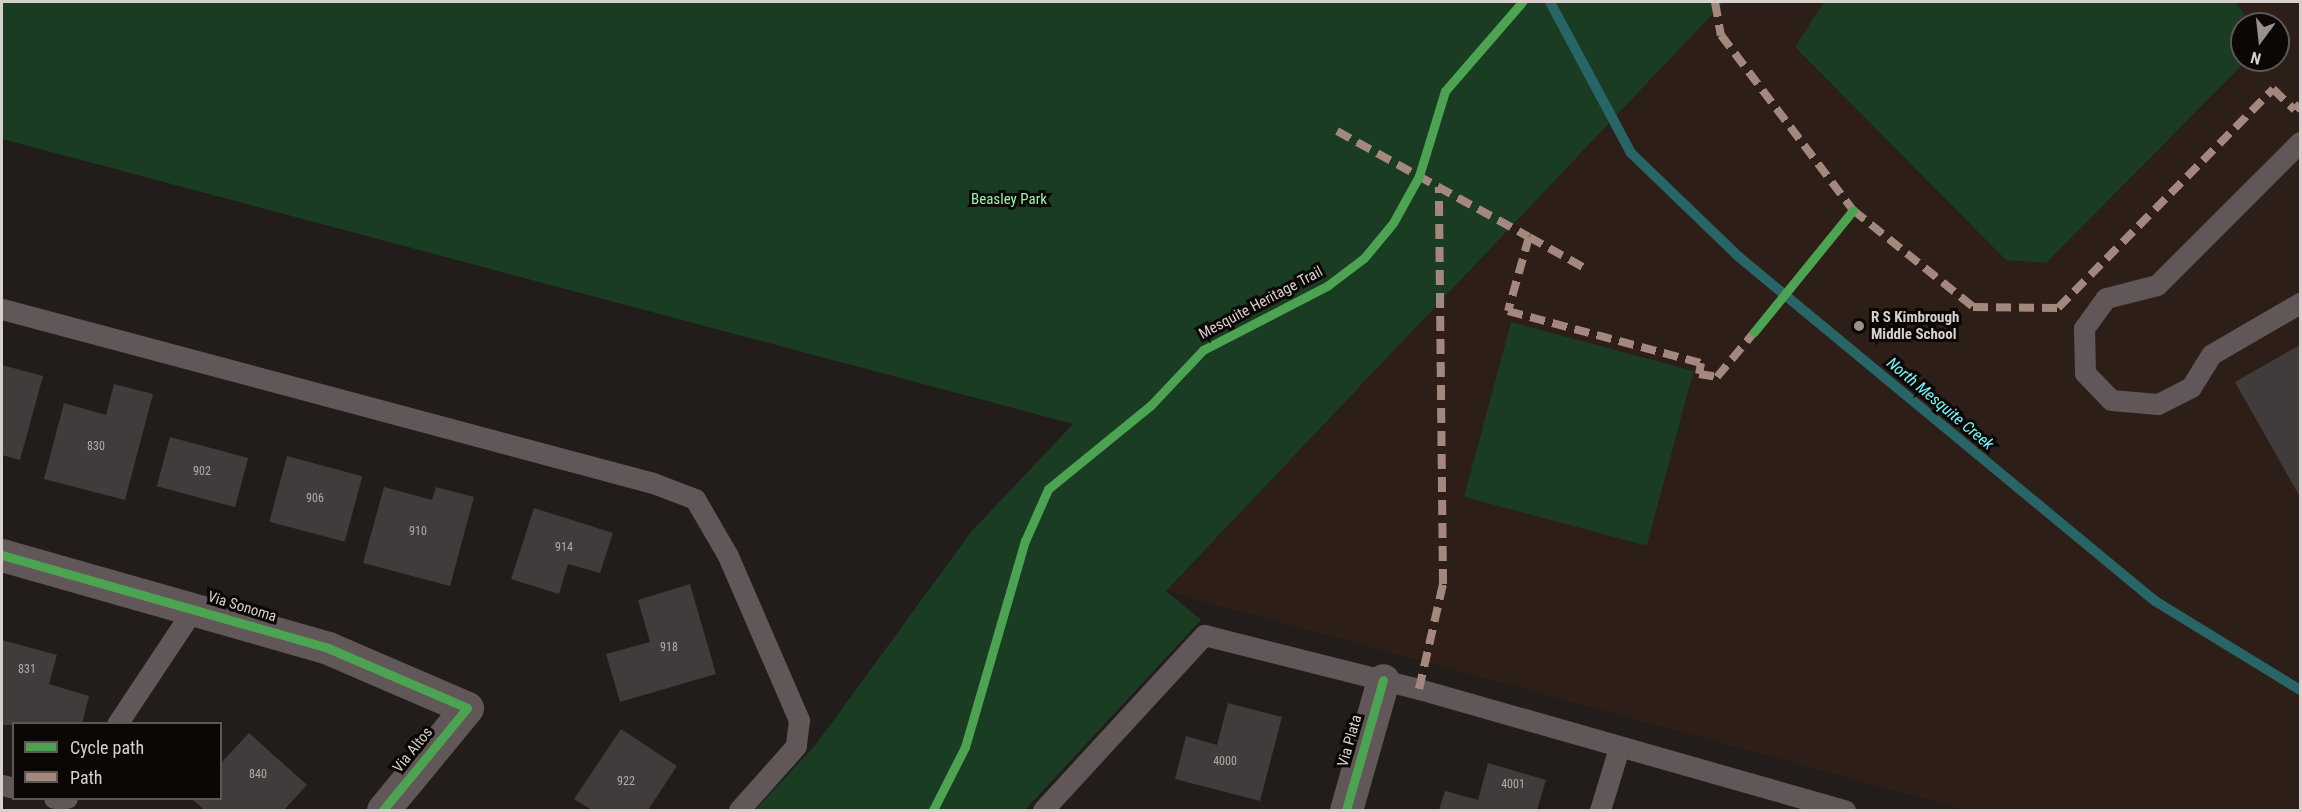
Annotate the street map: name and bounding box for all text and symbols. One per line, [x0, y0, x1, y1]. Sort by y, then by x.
north arrow [2230, 12, 2290, 72]
text: N [2249, 47, 2263, 68]
park label: Beasley Park [971, 191, 1047, 209]
street label: Mesquite Heritage Trail [1196, 263, 1326, 343]
place label: R S Kimbrough Middle School [1871, 308, 1959, 343]
marker: R S Kimbrough Middle School [1852, 319, 1866, 333]
water label: North Mesquite Creek [1883, 354, 1997, 454]
house number: 830 [87, 440, 105, 454]
house number: 902 [193, 465, 211, 479]
house number: 906 [306, 492, 324, 506]
house number: 910 [409, 525, 427, 539]
house number: 914 [555, 541, 573, 555]
street label: Via Sonoma [205, 588, 279, 626]
house number: 918 [660, 641, 678, 655]
house number: 831 [18, 663, 36, 677]
street label: Via Plata [1334, 713, 1366, 769]
legend [12, 722, 222, 800]
street label: Via Altos [389, 724, 437, 776]
text: Cycle path [70, 737, 144, 758]
house number: 4000 [1213, 755, 1237, 769]
text: Path [70, 767, 103, 788]
house number: 840 [249, 768, 267, 782]
house number: 922 [617, 775, 635, 789]
house number: 4001 [1501, 778, 1525, 792]

